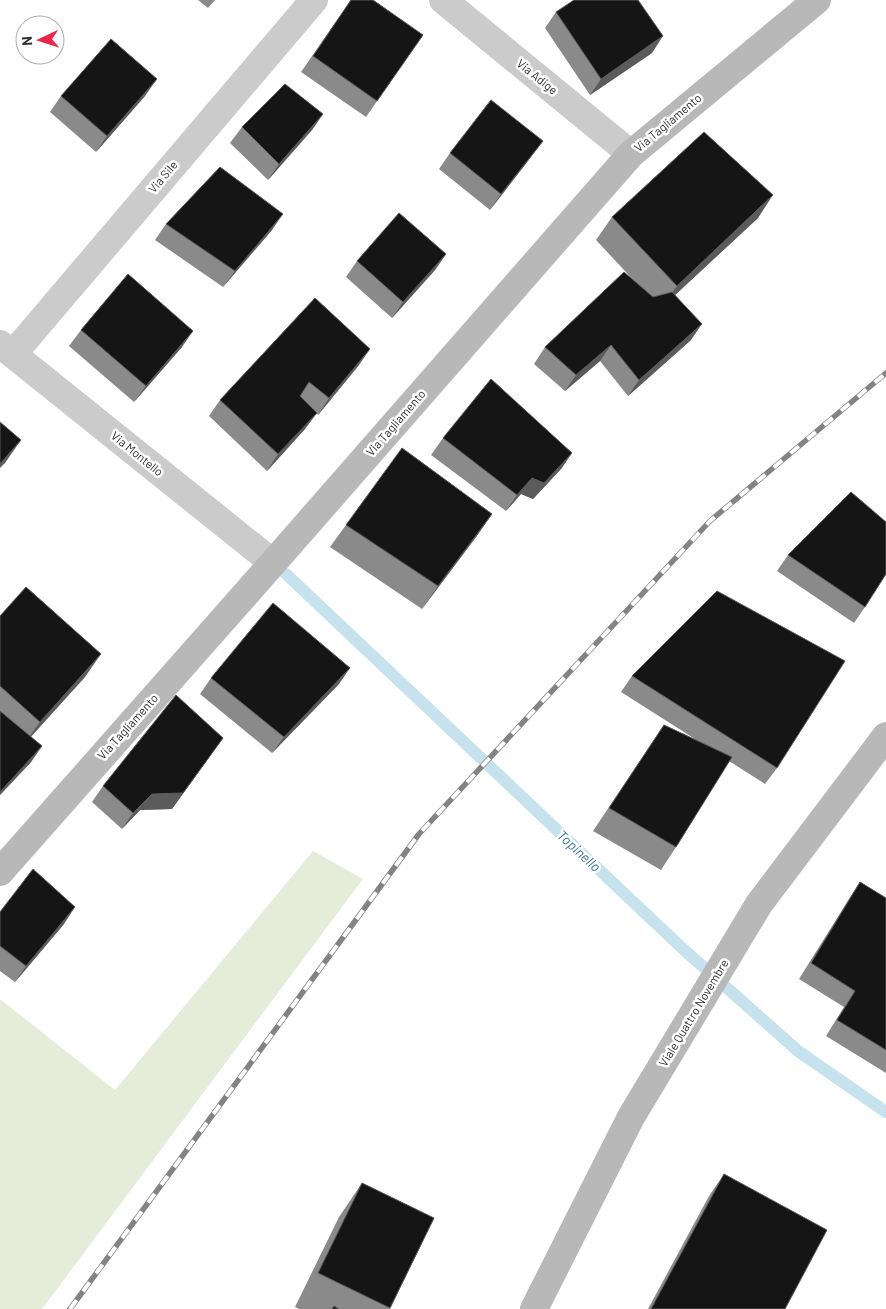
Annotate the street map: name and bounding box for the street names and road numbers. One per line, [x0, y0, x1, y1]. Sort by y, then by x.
street label: Via Adige [514, 56, 561, 97]
street label: Via Tagliamento [631, 90, 704, 154]
street label: Via Sile [145, 157, 180, 195]
street label: Via Tagliamento [363, 386, 428, 458]
street label: Via Montello [109, 428, 166, 478]
street label: Via Tagliamento [94, 691, 160, 762]
street label: Viale Quattro Novembre [656, 956, 731, 1069]

